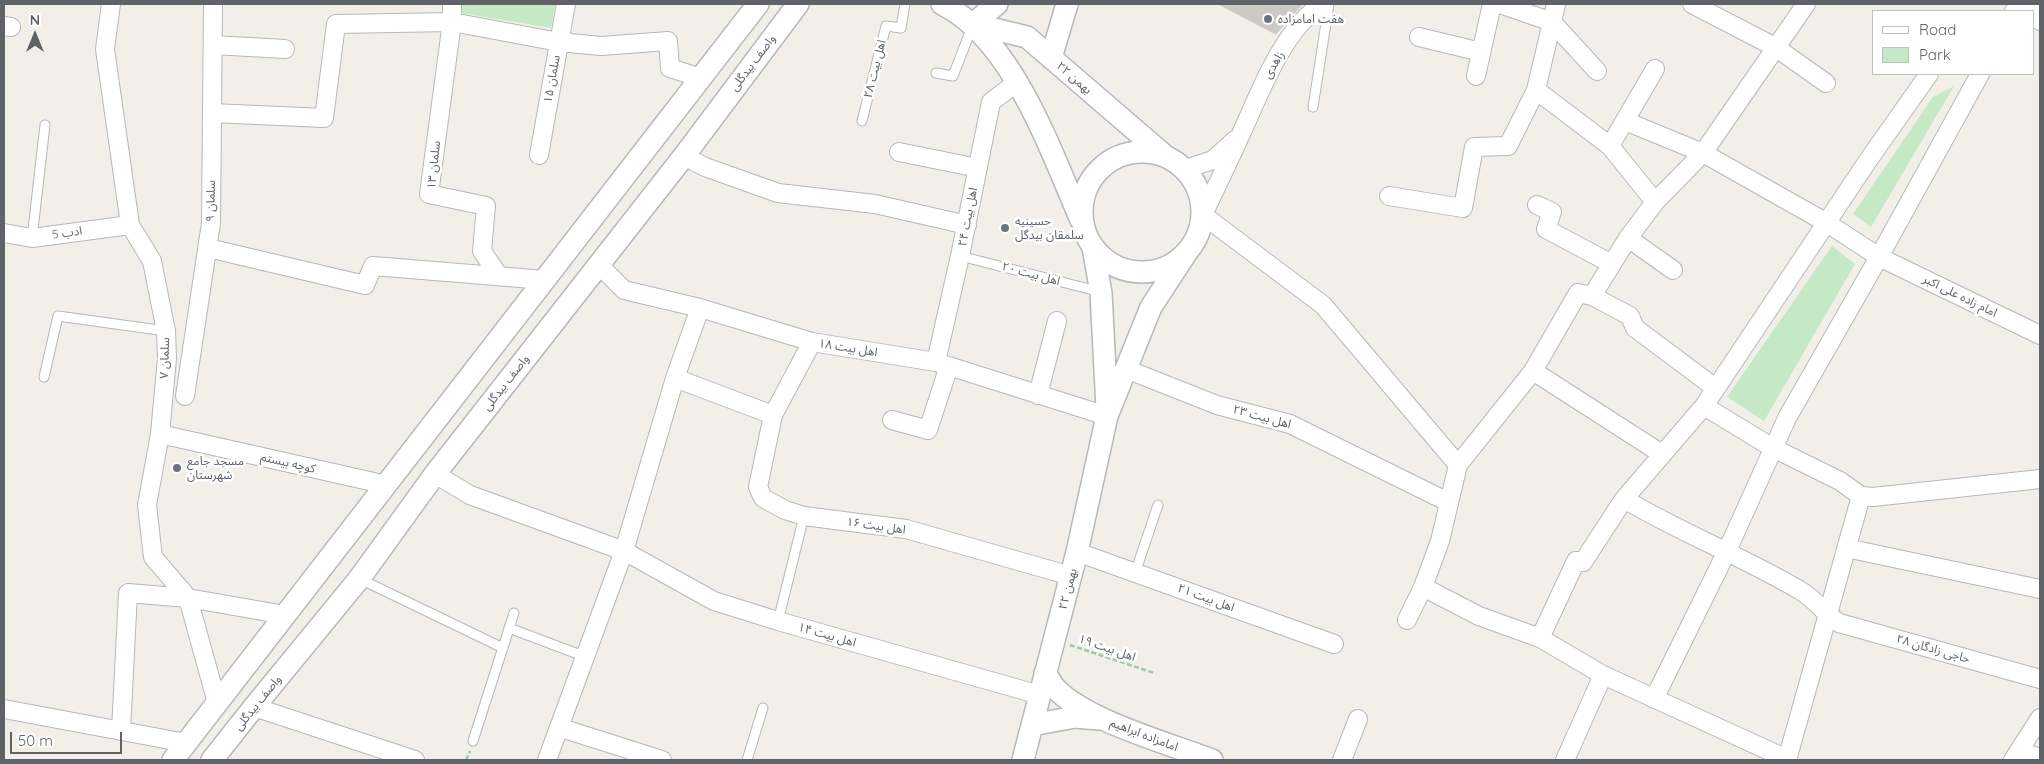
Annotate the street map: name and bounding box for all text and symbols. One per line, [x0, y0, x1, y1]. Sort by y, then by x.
north arrow [10, 10, 60, 60]
legend [1872, 10, 2034, 75]
text: N [30, 11, 40, 29]
place label: هفت امامزاده [1278, 12, 1344, 26]
marker: هفت امامزاده [1262, 13, 1274, 25]
text: Road [1919, 20, 1956, 39]
street label: واصف بیدگلی [727, 32, 779, 94]
street label: اهل بیت ۲۸ [861, 38, 889, 100]
text: Park [1919, 45, 1951, 64]
street label: زاهدی [1260, 49, 1288, 81]
street label: سلمان ۱۵ [541, 54, 563, 104]
street label: ۲۲ بهمن [1053, 59, 1095, 97]
street label: سلمان ۱۳ [424, 140, 444, 190]
street label: سلمان ۹ [203, 180, 219, 222]
street label: اهل بیت ۲۴ [955, 186, 981, 248]
place label: حسینیه سلمقان بیدگل [1015, 214, 1084, 242]
marker: حسینیه سلمقان بیدگل [999, 222, 1011, 234]
street label: ادب 5 [51, 224, 83, 242]
street label: اهل بیت ۲۰ [1000, 259, 1062, 289]
street label: امام زاده علی اکبر [1920, 272, 2000, 320]
street label: اهل بیت ۱۸ [817, 336, 879, 360]
street label: سلمان ۷ [157, 337, 173, 379]
street label: واصف بیدگلی [480, 352, 532, 414]
street label: اهل بیت ۲۳ [1231, 402, 1293, 432]
street label: کوچه بیستم [259, 450, 317, 476]
place label: مسجد جامع شهرستان [187, 454, 244, 482]
marker: مسجد جامع شهرستان [171, 462, 183, 474]
street label: اهل بیت ۱۶ [845, 515, 907, 537]
street label: ۲۲ بهمن [1056, 567, 1080, 611]
street label: اهل بیت ۲۱ [1176, 581, 1236, 615]
street label: اهل بیت ۱۴ [796, 620, 858, 650]
street label: اهل بیت ۱۹ [1076, 631, 1138, 665]
street label: حاجی زادگان ۲۸ [1894, 632, 1972, 666]
street label: واصف بیدگلی [231, 672, 285, 734]
street label: امامزاده ابراهیم [1108, 715, 1180, 755]
scale bar [12, 722, 125, 754]
text: 50 m [18, 731, 53, 750]

